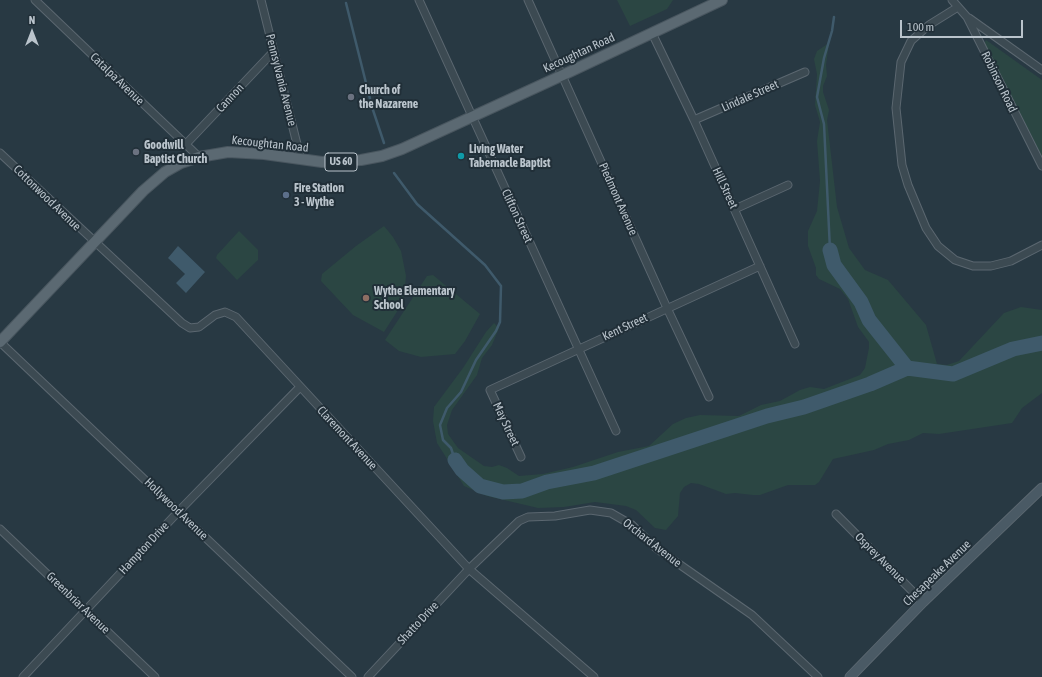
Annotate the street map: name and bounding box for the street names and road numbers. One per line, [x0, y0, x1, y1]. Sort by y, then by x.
street label: Kecoughtan Road [541, 30, 617, 76]
street label: Pennsylvania Avenue [263, 32, 299, 128]
street label: Robinson Road [978, 49, 1020, 115]
street label: Catalpa Avenue [87, 50, 147, 108]
street label: Lindale Street [719, 77, 781, 115]
street label: Cannon [213, 81, 247, 115]
street label: Kecoughtan Road [231, 133, 309, 155]
road number: US 60 [325, 153, 357, 171]
street label: Piedmont Avenue [596, 160, 640, 238]
street label: Cottonwood Avenue [10, 162, 84, 234]
street label: Hill Street [709, 165, 741, 211]
street label: Clifton Street [498, 187, 536, 245]
street label: Kent Street [600, 310, 650, 344]
street label: May Street [490, 400, 522, 448]
street label: Claremont Avenue [314, 403, 380, 473]
street label: Hollywood Avenue [141, 475, 211, 543]
street label: Orchard Avenue [620, 516, 684, 570]
street label: Hampton Drive [116, 519, 172, 577]
street label: Osprey Avenue [852, 530, 908, 586]
street label: Chesapeake Avenue [900, 537, 974, 609]
street label: Greenbriar Avenue [43, 569, 113, 637]
street label: Shatto Drive [394, 598, 442, 648]

